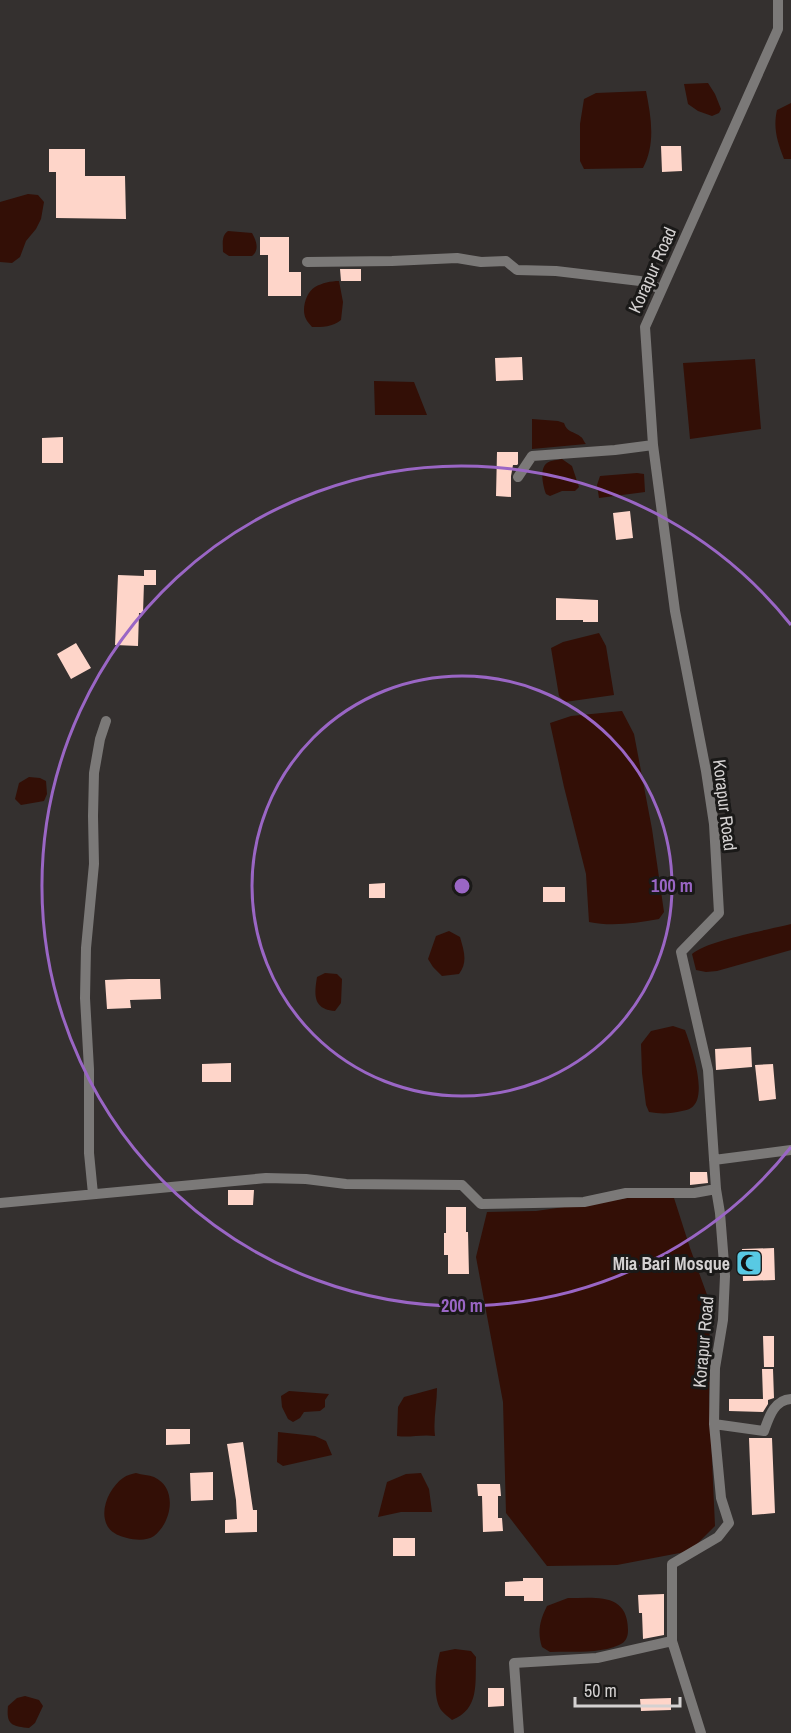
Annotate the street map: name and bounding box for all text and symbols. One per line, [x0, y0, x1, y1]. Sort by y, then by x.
street label: Korapur Road [622, 223, 682, 317]
street label: Korapur Road [707, 758, 743, 852]
text: 100 m [651, 873, 693, 898]
centre of rings [452, 876, 472, 896]
mosque icon: Mia Bari Mosque [734, 1248, 764, 1278]
place label: Mia Bari Mosque [613, 1251, 730, 1276]
text: 200 m [441, 1293, 483, 1318]
street label: Korapur Road [687, 1295, 719, 1389]
scale bar [575, 1670, 680, 1708]
text: 50 m [584, 1678, 617, 1703]

